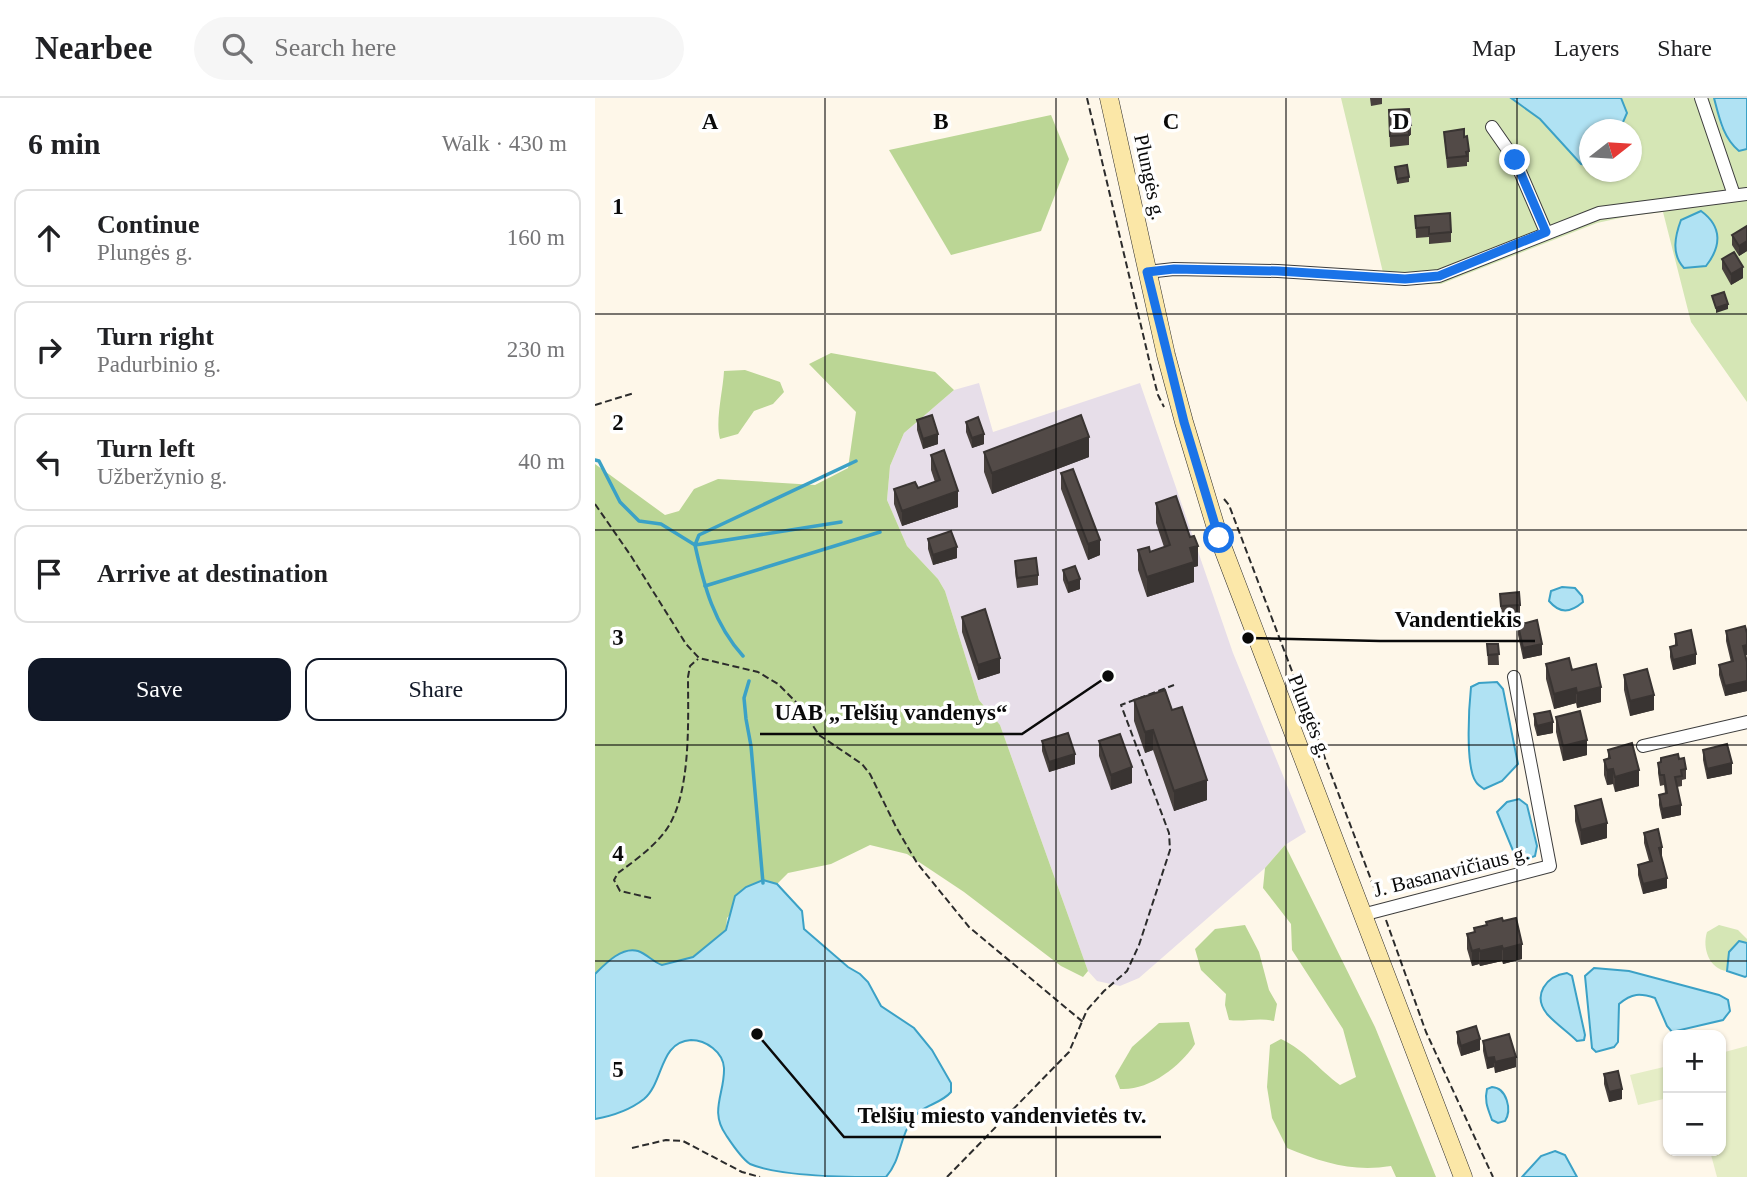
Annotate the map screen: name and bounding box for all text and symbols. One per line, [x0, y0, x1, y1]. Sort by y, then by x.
search box [194, 17, 684, 80]
icon: search [218, 29, 256, 67]
text: Nearbee [35, 30, 152, 66]
text: Search here [274, 33, 396, 62]
text: Map [1472, 35, 1516, 61]
text: Layers [1554, 35, 1619, 61]
text: Share [1657, 35, 1712, 61]
text: A [702, 109, 719, 134]
text: B [933, 109, 949, 134]
text: C [1163, 109, 1179, 134]
text: D [1393, 109, 1409, 134]
north arrow [1579, 119, 1642, 182]
text: 6 min [28, 127, 101, 160]
text: Walk · 430 m [442, 131, 567, 156]
street label: Plungės g. [1129, 132, 1171, 222]
route end [1499, 144, 1530, 175]
text: 1 [612, 194, 624, 219]
text: Continue [97, 210, 200, 239]
icon: ahead [30, 219, 68, 257]
text: 160 m [507, 225, 565, 250]
text: Plungės g. [97, 240, 193, 265]
text: Turn right [97, 322, 214, 351]
icon: right [30, 331, 68, 369]
text: 230 m [507, 337, 565, 362]
text: Padurbinio g. [97, 352, 221, 377]
text: 2 [612, 410, 624, 435]
text: Turn left [97, 434, 195, 463]
icon: left [30, 443, 68, 481]
text: 40 m [518, 449, 565, 474]
text: Užberžynio g. [97, 464, 227, 489]
route start [1203, 522, 1234, 553]
icon: arrive [30, 555, 68, 593]
text: Arrive at destination [97, 559, 328, 588]
callout: Vandentiekis [1380, 597, 1535, 641]
text: Vandentiekis [1395, 607, 1522, 632]
text: 3 [612, 625, 624, 650]
button: Save [28, 658, 291, 721]
button: Share [305, 658, 567, 721]
street label: Plungės g. [1283, 671, 1337, 761]
callout: UAB „Telšių vandenys“ [760, 690, 1022, 734]
text: UAB „Telšių vandenys“ [774, 700, 1008, 725]
street label: J. Basanavičiaus g. [1371, 840, 1531, 902]
text: 4 [612, 841, 624, 866]
map controls [1663, 1030, 1726, 1156]
button: + [1663, 1030, 1726, 1093]
text: 5 [612, 1057, 624, 1082]
callout: Telšių miesto vandenvietės tv. [844, 1093, 1161, 1137]
button: − [1663, 1093, 1726, 1156]
text: Telšių miesto vandenvietės tv. [857, 1103, 1147, 1128]

